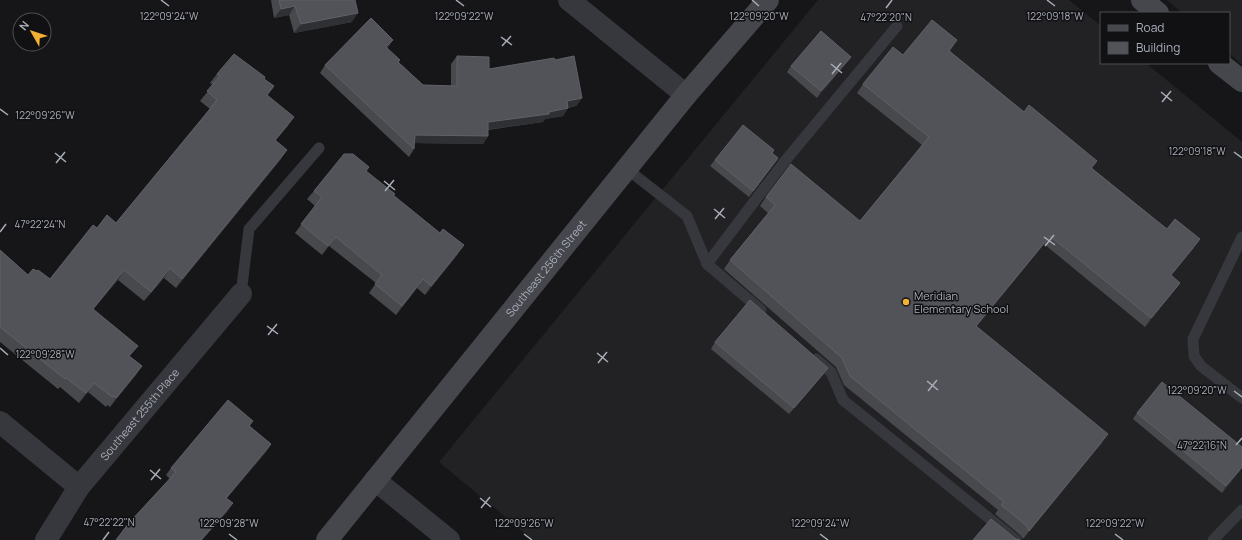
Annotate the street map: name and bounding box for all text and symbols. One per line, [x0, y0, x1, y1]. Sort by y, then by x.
text: 122°09'24"W [140, 9, 199, 23]
text: 122°09'22"W [435, 9, 494, 23]
text: 122°09'20"W [729, 9, 789, 23]
text: 122°09'18"W [1026, 9, 1084, 23]
text: 47°22'20"N [860, 10, 912, 24]
north arrow [12, 12, 52, 52]
legend [1100, 12, 1230, 64]
text: N [16, 18, 32, 33]
text: Road [1136, 19, 1164, 36]
text: Building [1136, 39, 1180, 56]
text: 122°09'26"W [15, 108, 75, 122]
text: 122°09'18"W [1168, 144, 1226, 158]
street label: Southeast 256th Street [502, 216, 589, 320]
text: 47°22'24"N [15, 217, 66, 231]
place label: Meridian Elementary School [914, 288, 1009, 316]
marker: Meridian Elementary School [901, 297, 911, 307]
text: 122°09'28"W [15, 347, 75, 361]
street label: Southeast 255th Place [97, 365, 183, 463]
text: 122°09'20"W [1167, 383, 1227, 397]
text: 47°22'16"N [1177, 438, 1227, 452]
text: 47°22'22"N [83, 515, 135, 529]
text: 122°09'28"W [199, 516, 259, 530]
text: 122°09'26"W [494, 516, 554, 530]
text: 122°09'24"W [791, 516, 850, 530]
text: 122°09'22"W [1086, 516, 1145, 530]

